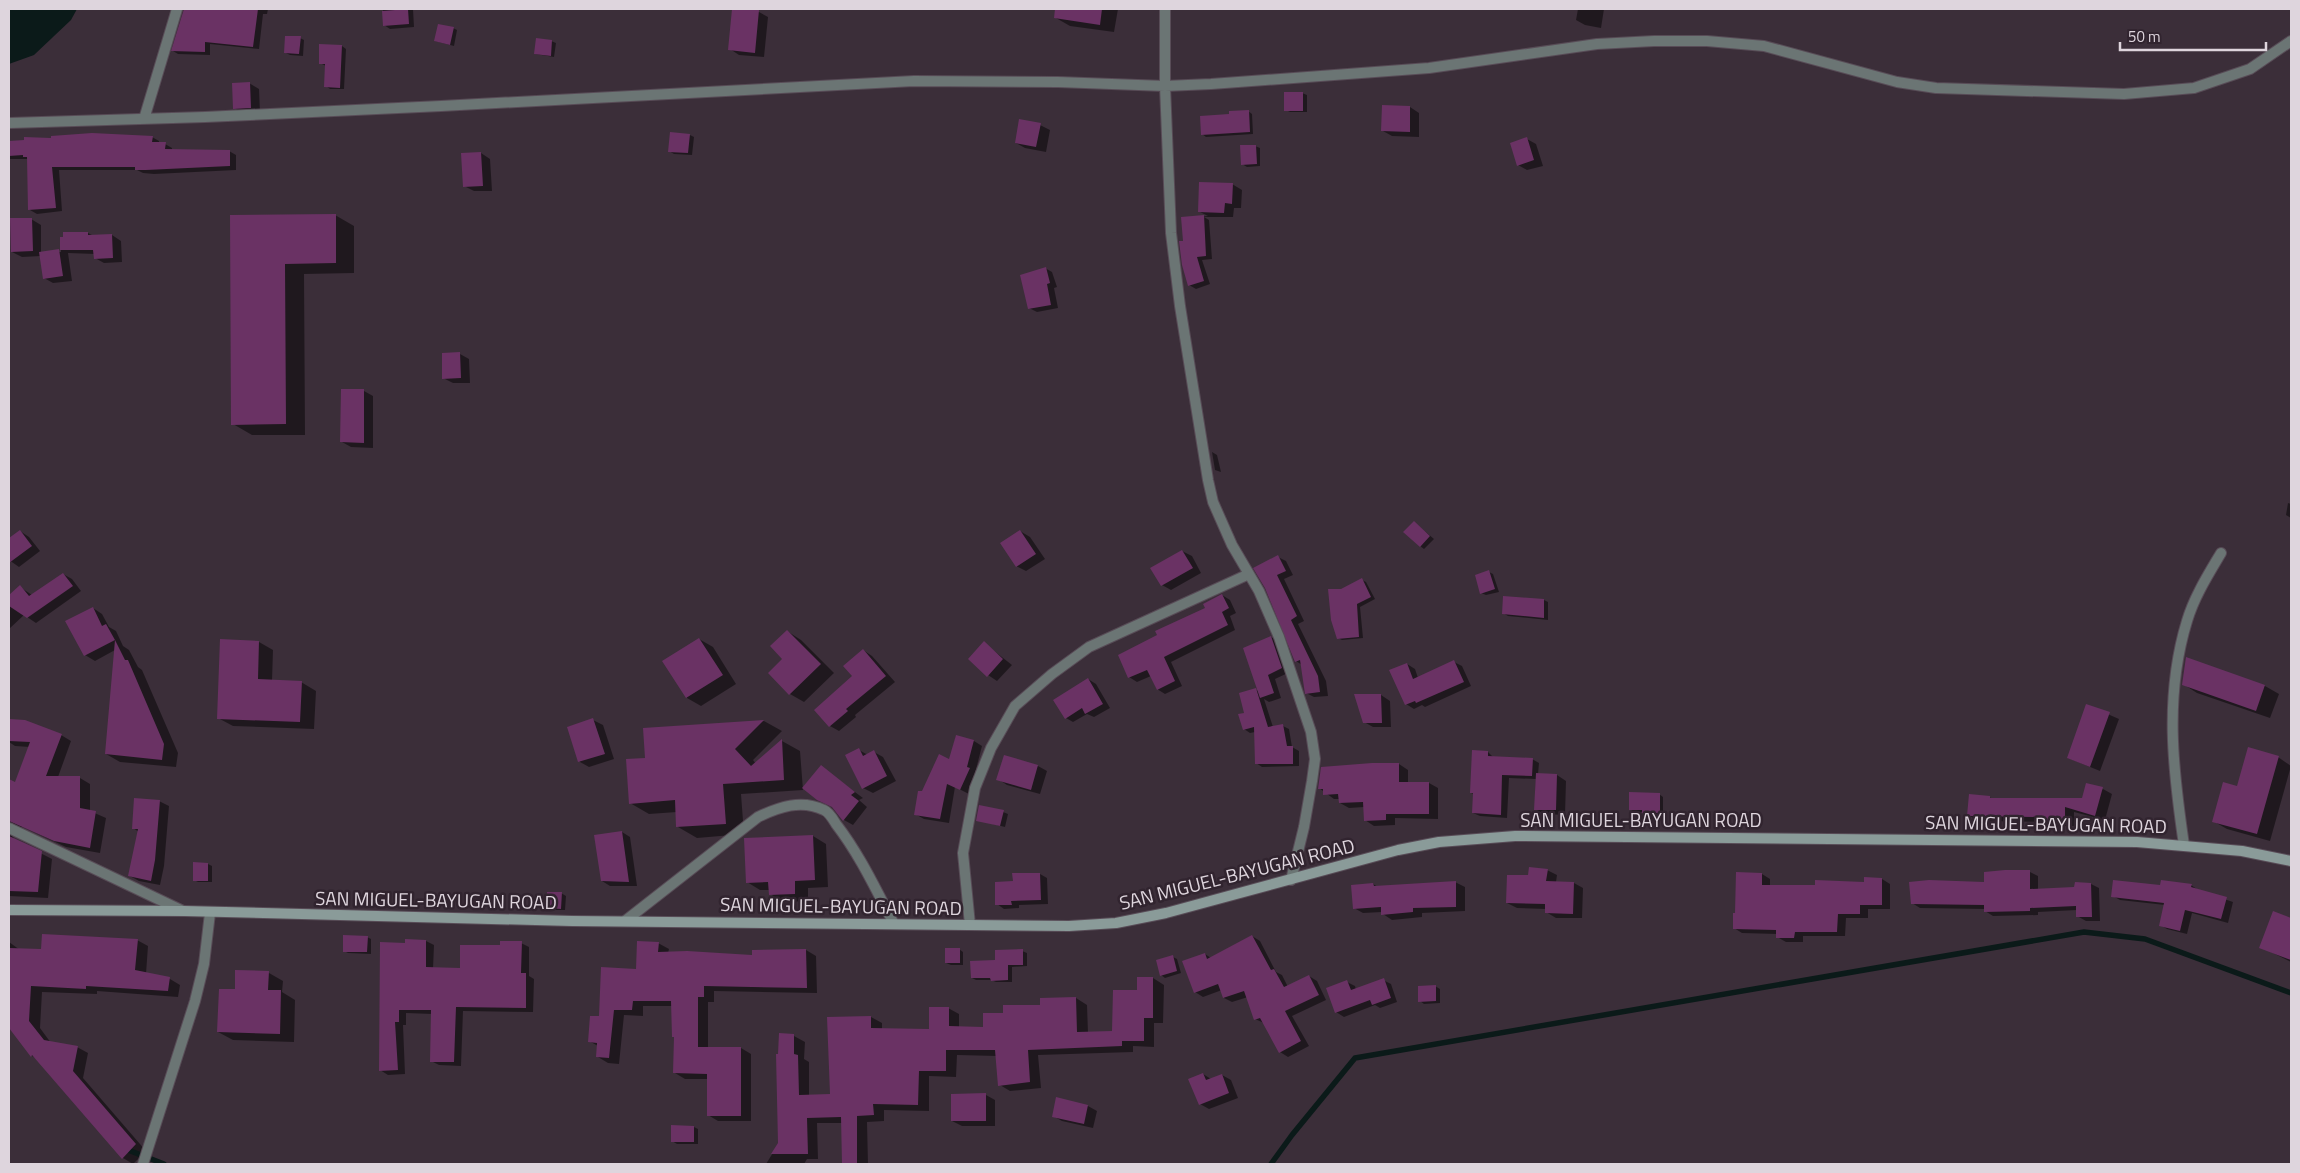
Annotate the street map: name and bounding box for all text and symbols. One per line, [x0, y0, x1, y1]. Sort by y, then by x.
scale bar [2120, 20, 2266, 52]
text: 50 m [2128, 25, 2161, 48]
street label: SAN MIGUEL-BAYUGAN ROAD [1520, 805, 1762, 834]
street label: SAN MIGUEL-BAYUGAN ROAD [1925, 807, 2167, 840]
street label: SAN MIGUEL-BAYUGAN ROAD [1116, 830, 1358, 917]
street label: SAN MIGUEL-BAYUGAN ROAD [315, 883, 557, 916]
street label: SAN MIGUEL-BAYUGAN ROAD [720, 889, 962, 922]

